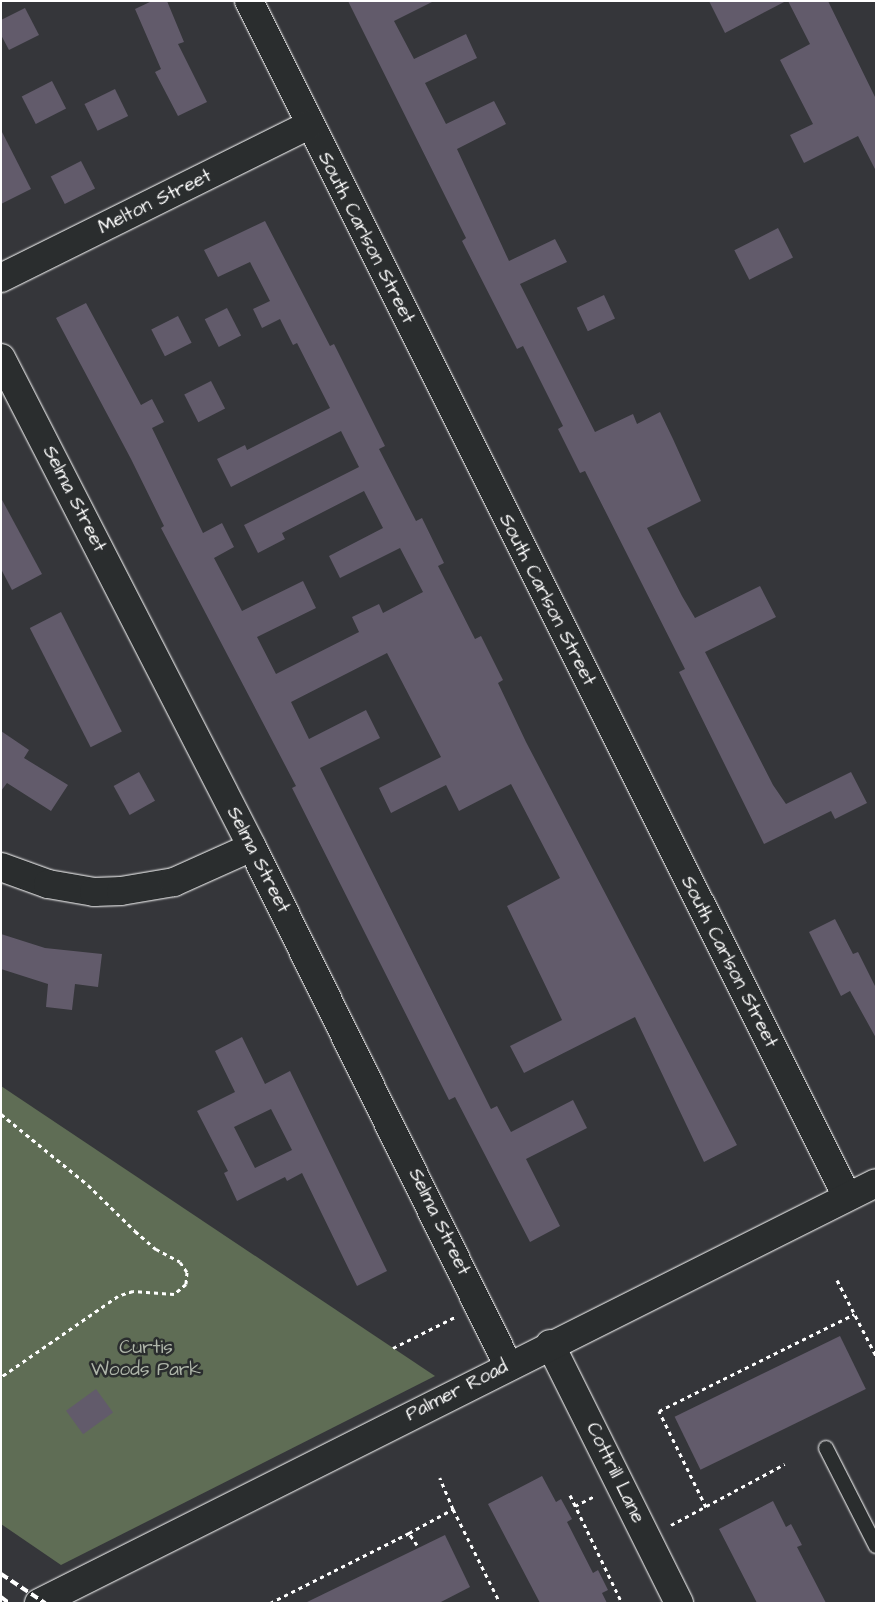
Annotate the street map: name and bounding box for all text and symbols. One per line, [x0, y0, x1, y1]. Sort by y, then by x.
street label: South Carlson Street [313, 148, 419, 328]
street label: Melton Street [95, 165, 215, 239]
street label: Selma Street [37, 442, 111, 556]
street label: South Carlson Street [494, 510, 600, 690]
street label: Selma Street [221, 803, 295, 917]
street label: South Carlson Street [676, 872, 782, 1052]
street label: Selma Street [403, 1165, 475, 1279]
park label: Curtis Woods Park [91, 1337, 201, 1381]
street label: Palmer Road [402, 1356, 512, 1426]
street label: Cottrill Lane [581, 1419, 649, 1527]

